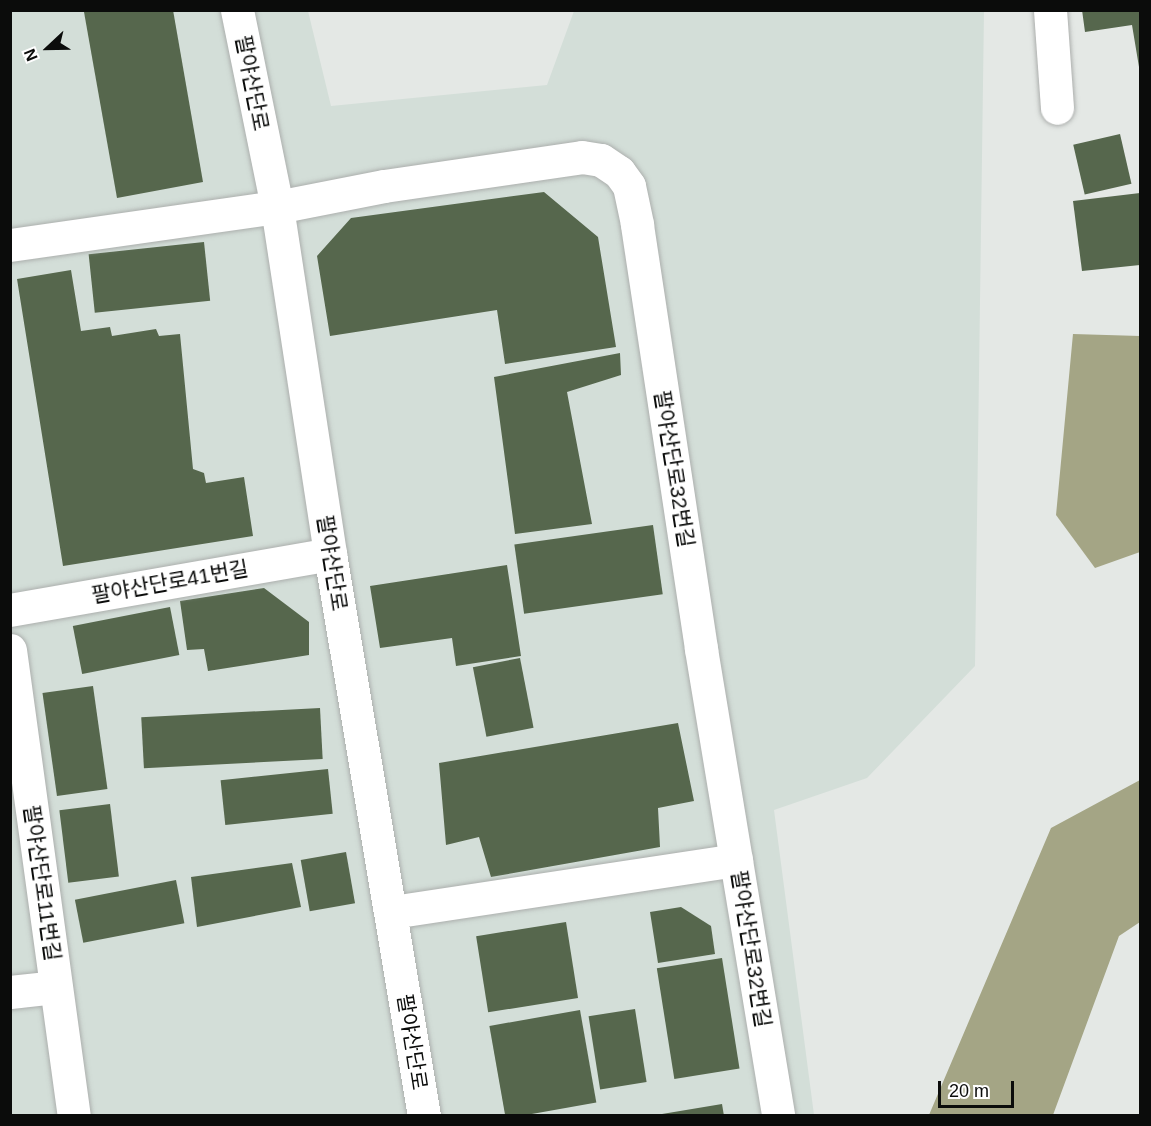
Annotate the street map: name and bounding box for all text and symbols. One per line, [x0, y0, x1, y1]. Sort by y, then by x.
north arrow [18, 18, 78, 78]
street label: 팔야산단로 [230, 33, 274, 133]
text: N [21, 46, 41, 63]
street label: 팔야산단로32번길 [649, 389, 699, 549]
street label: 팔야산단로 [312, 513, 352, 613]
street label: 팔야산단로41번길 [90, 556, 250, 608]
street label: 팔야산단로11번길 [19, 803, 65, 963]
street label: 팔야산단로32번길 [726, 869, 776, 1029]
street label: 팔야산단로 [392, 992, 432, 1092]
scale bar [941, 1069, 1018, 1107]
text: 20 m [949, 1081, 989, 1101]

